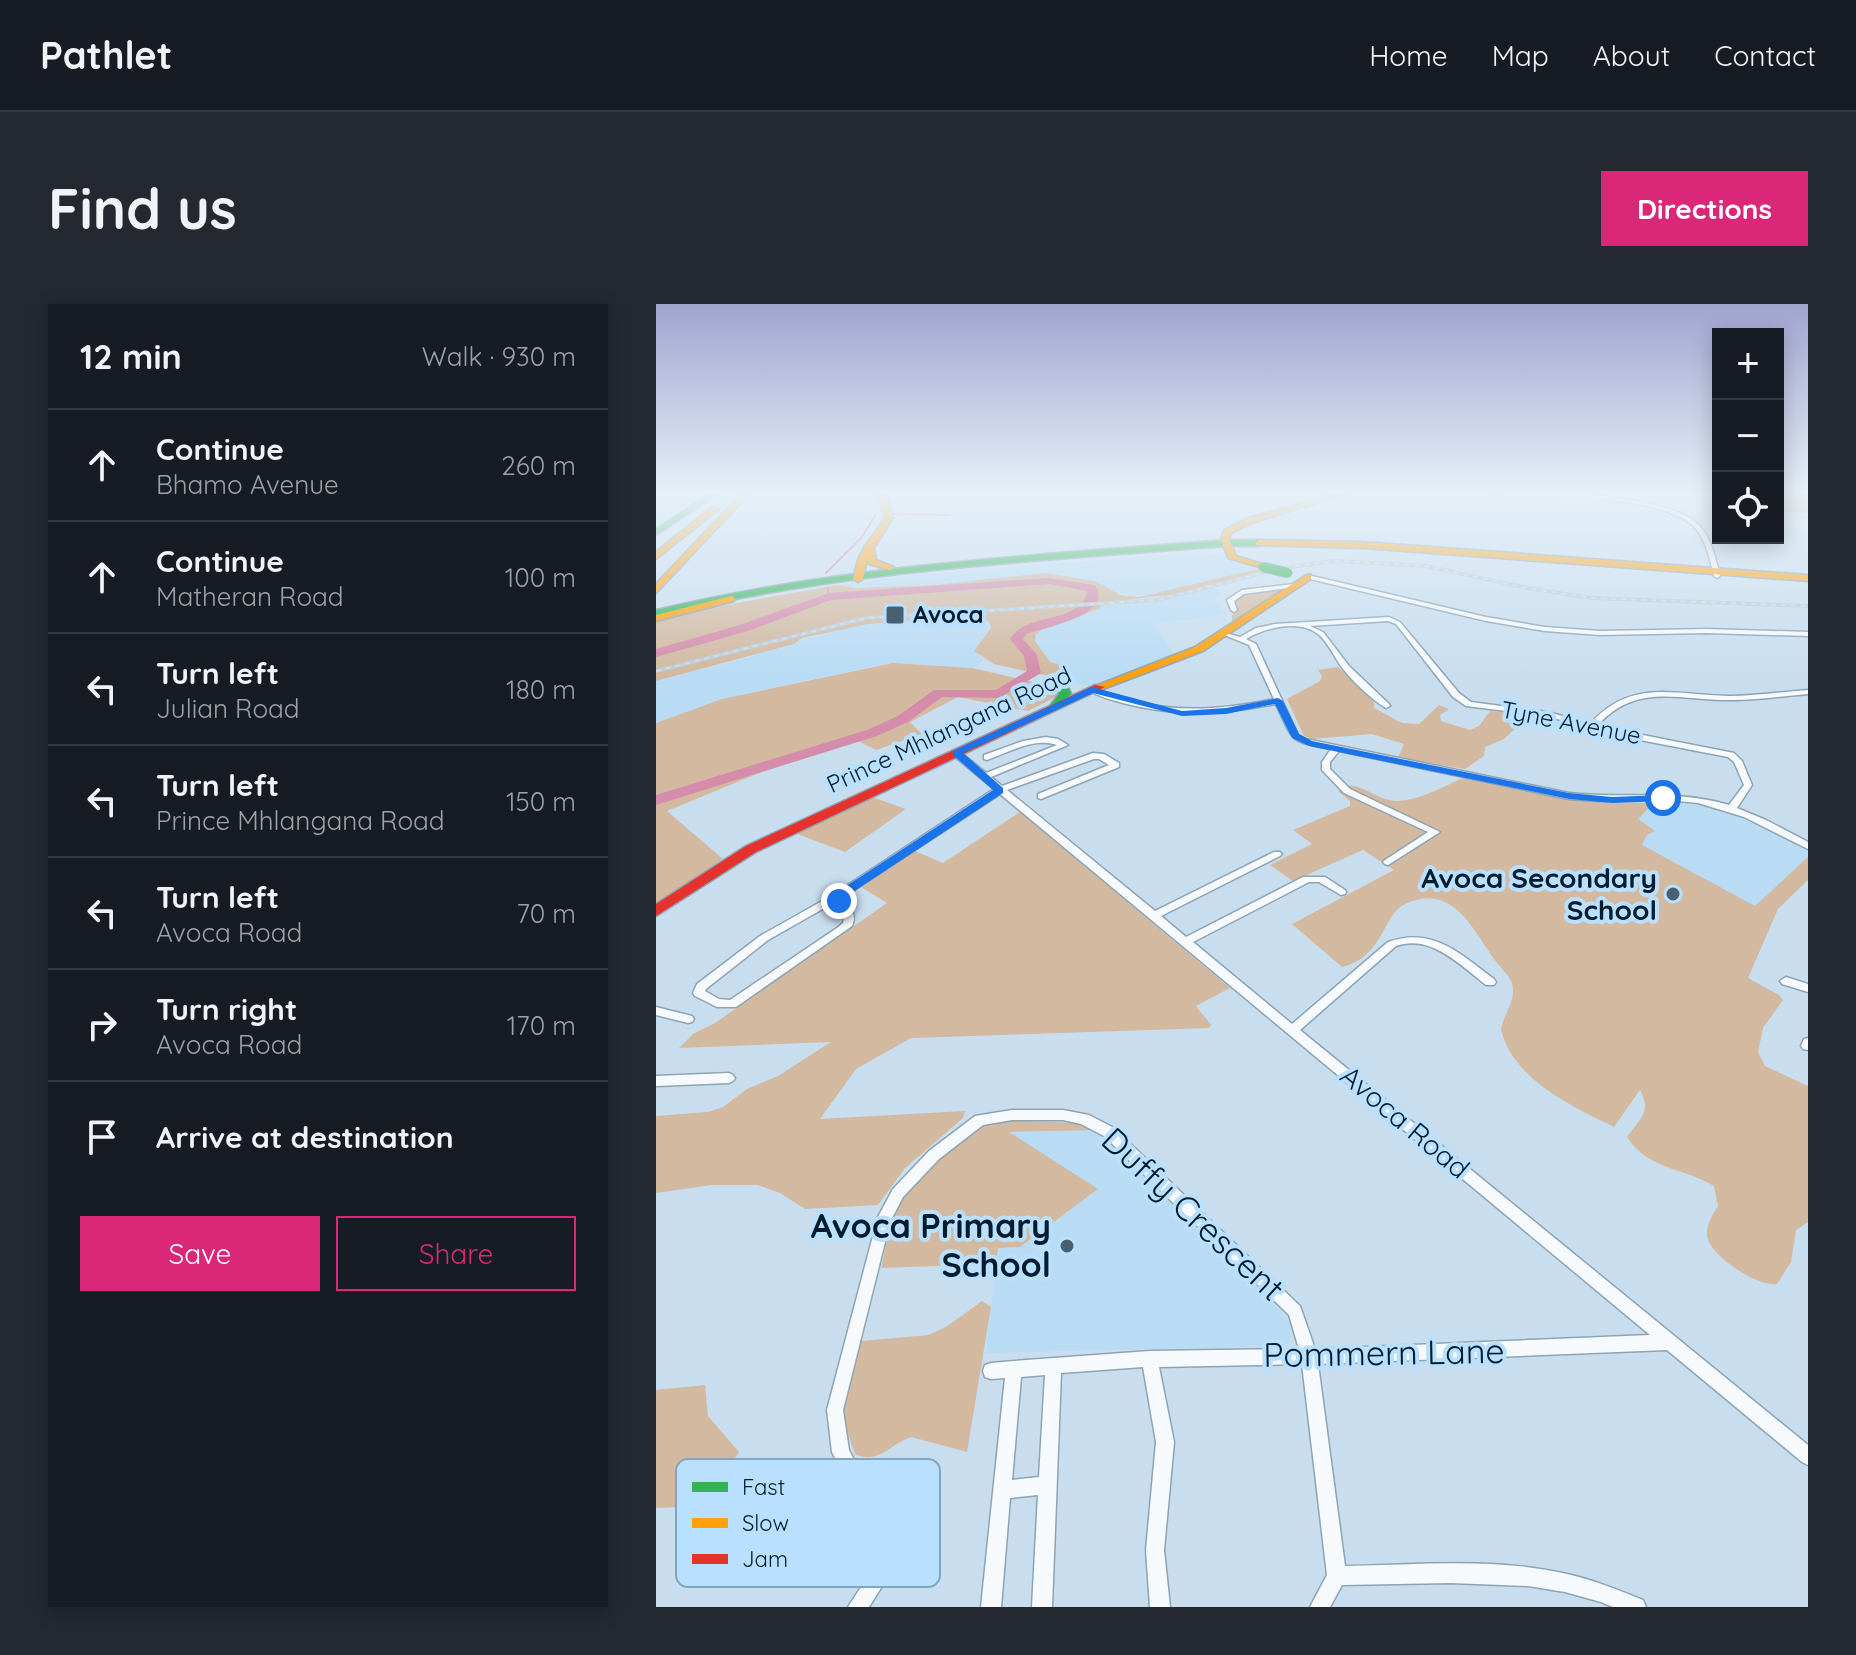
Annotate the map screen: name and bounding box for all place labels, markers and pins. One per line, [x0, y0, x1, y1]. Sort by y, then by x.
place label: Avoca [913, 599, 984, 629]
marker: Avoca [884, 604, 906, 626]
place label: Avoca Secondary School [1421, 860, 1657, 927]
marker: Avoca Secondary School [1664, 885, 1682, 903]
place label: Avoca Primary School [811, 1204, 1051, 1286]
marker: Avoca Primary School [1058, 1237, 1076, 1255]

